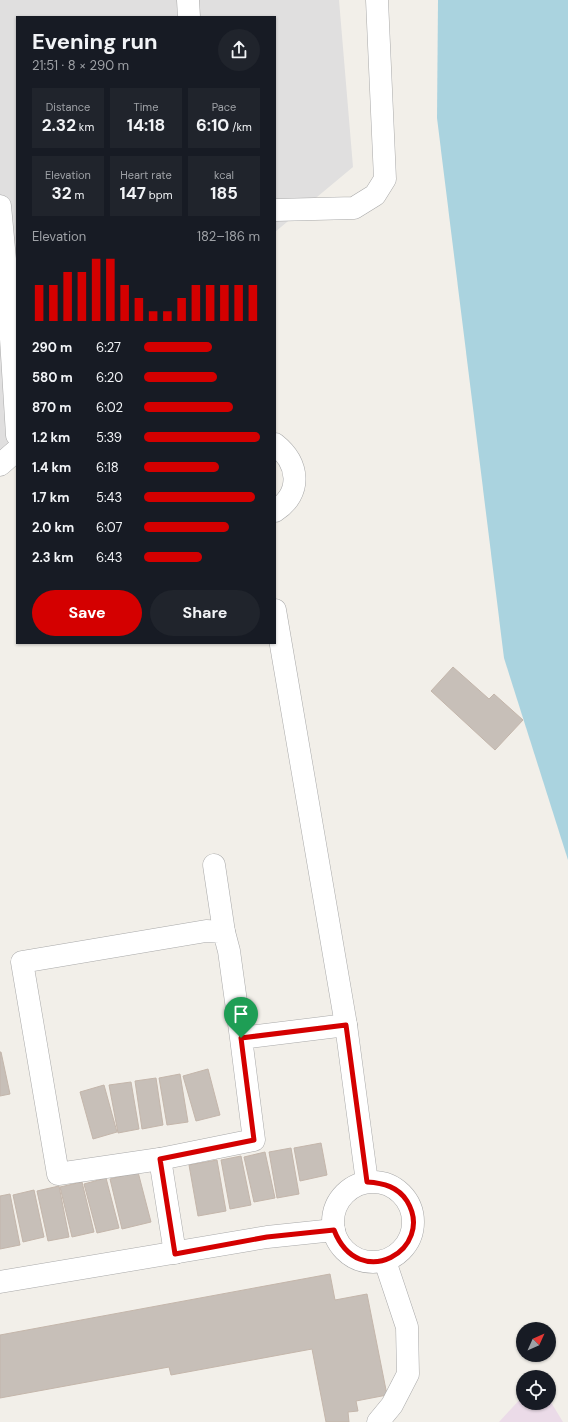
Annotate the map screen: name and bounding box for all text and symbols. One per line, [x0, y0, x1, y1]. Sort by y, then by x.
text: Evening run [32, 27, 158, 56]
button: share [218, 29, 260, 71]
text: 21:51 · 8 × 290 m [32, 57, 129, 74]
text: Distance [46, 100, 90, 114]
text: Time [134, 100, 158, 114]
text: Pace [212, 100, 236, 114]
text: 2.32 [42, 114, 76, 136]
text: 14:18 [127, 114, 165, 136]
text: 6:10 [196, 114, 229, 136]
text: km [76, 120, 94, 134]
text: /km [229, 120, 252, 134]
text: Elevation [45, 168, 91, 182]
text: Heart rate [120, 168, 172, 182]
text: kcal [214, 168, 234, 182]
text: 32 [52, 182, 72, 204]
text: 147 [120, 182, 146, 204]
text: 185 [210, 182, 238, 204]
text: m [72, 188, 84, 202]
text: bpm [146, 188, 172, 202]
text: Elevation [32, 228, 86, 245]
text: 182–186 m [197, 228, 260, 245]
text: 290 m [32, 339, 72, 356]
text: 6:27 [96, 339, 121, 356]
text: 580 m [32, 369, 73, 386]
text: 6:20 [96, 369, 123, 386]
text: 870 m [32, 399, 71, 416]
text: 6:02 [96, 399, 123, 416]
text: 1.2 km [32, 429, 70, 446]
text: 5:39 [96, 429, 122, 446]
text: 1.4 km [32, 459, 71, 476]
text: 6:18 [96, 459, 119, 476]
text: 1.7 km [32, 489, 69, 506]
text: 5:43 [96, 489, 122, 506]
text: 2.0 km [32, 519, 74, 536]
text: 6:07 [96, 519, 122, 536]
text: 2.3 km [32, 549, 73, 566]
text: 6:43 [96, 549, 122, 566]
button: Save [32, 590, 142, 636]
button: Share [150, 590, 260, 636]
pin [224, 997, 258, 1038]
icon: arrive [230, 1003, 252, 1025]
north arrow [516, 1322, 556, 1362]
map controls [516, 1322, 556, 1410]
button: locate [516, 1370, 556, 1410]

